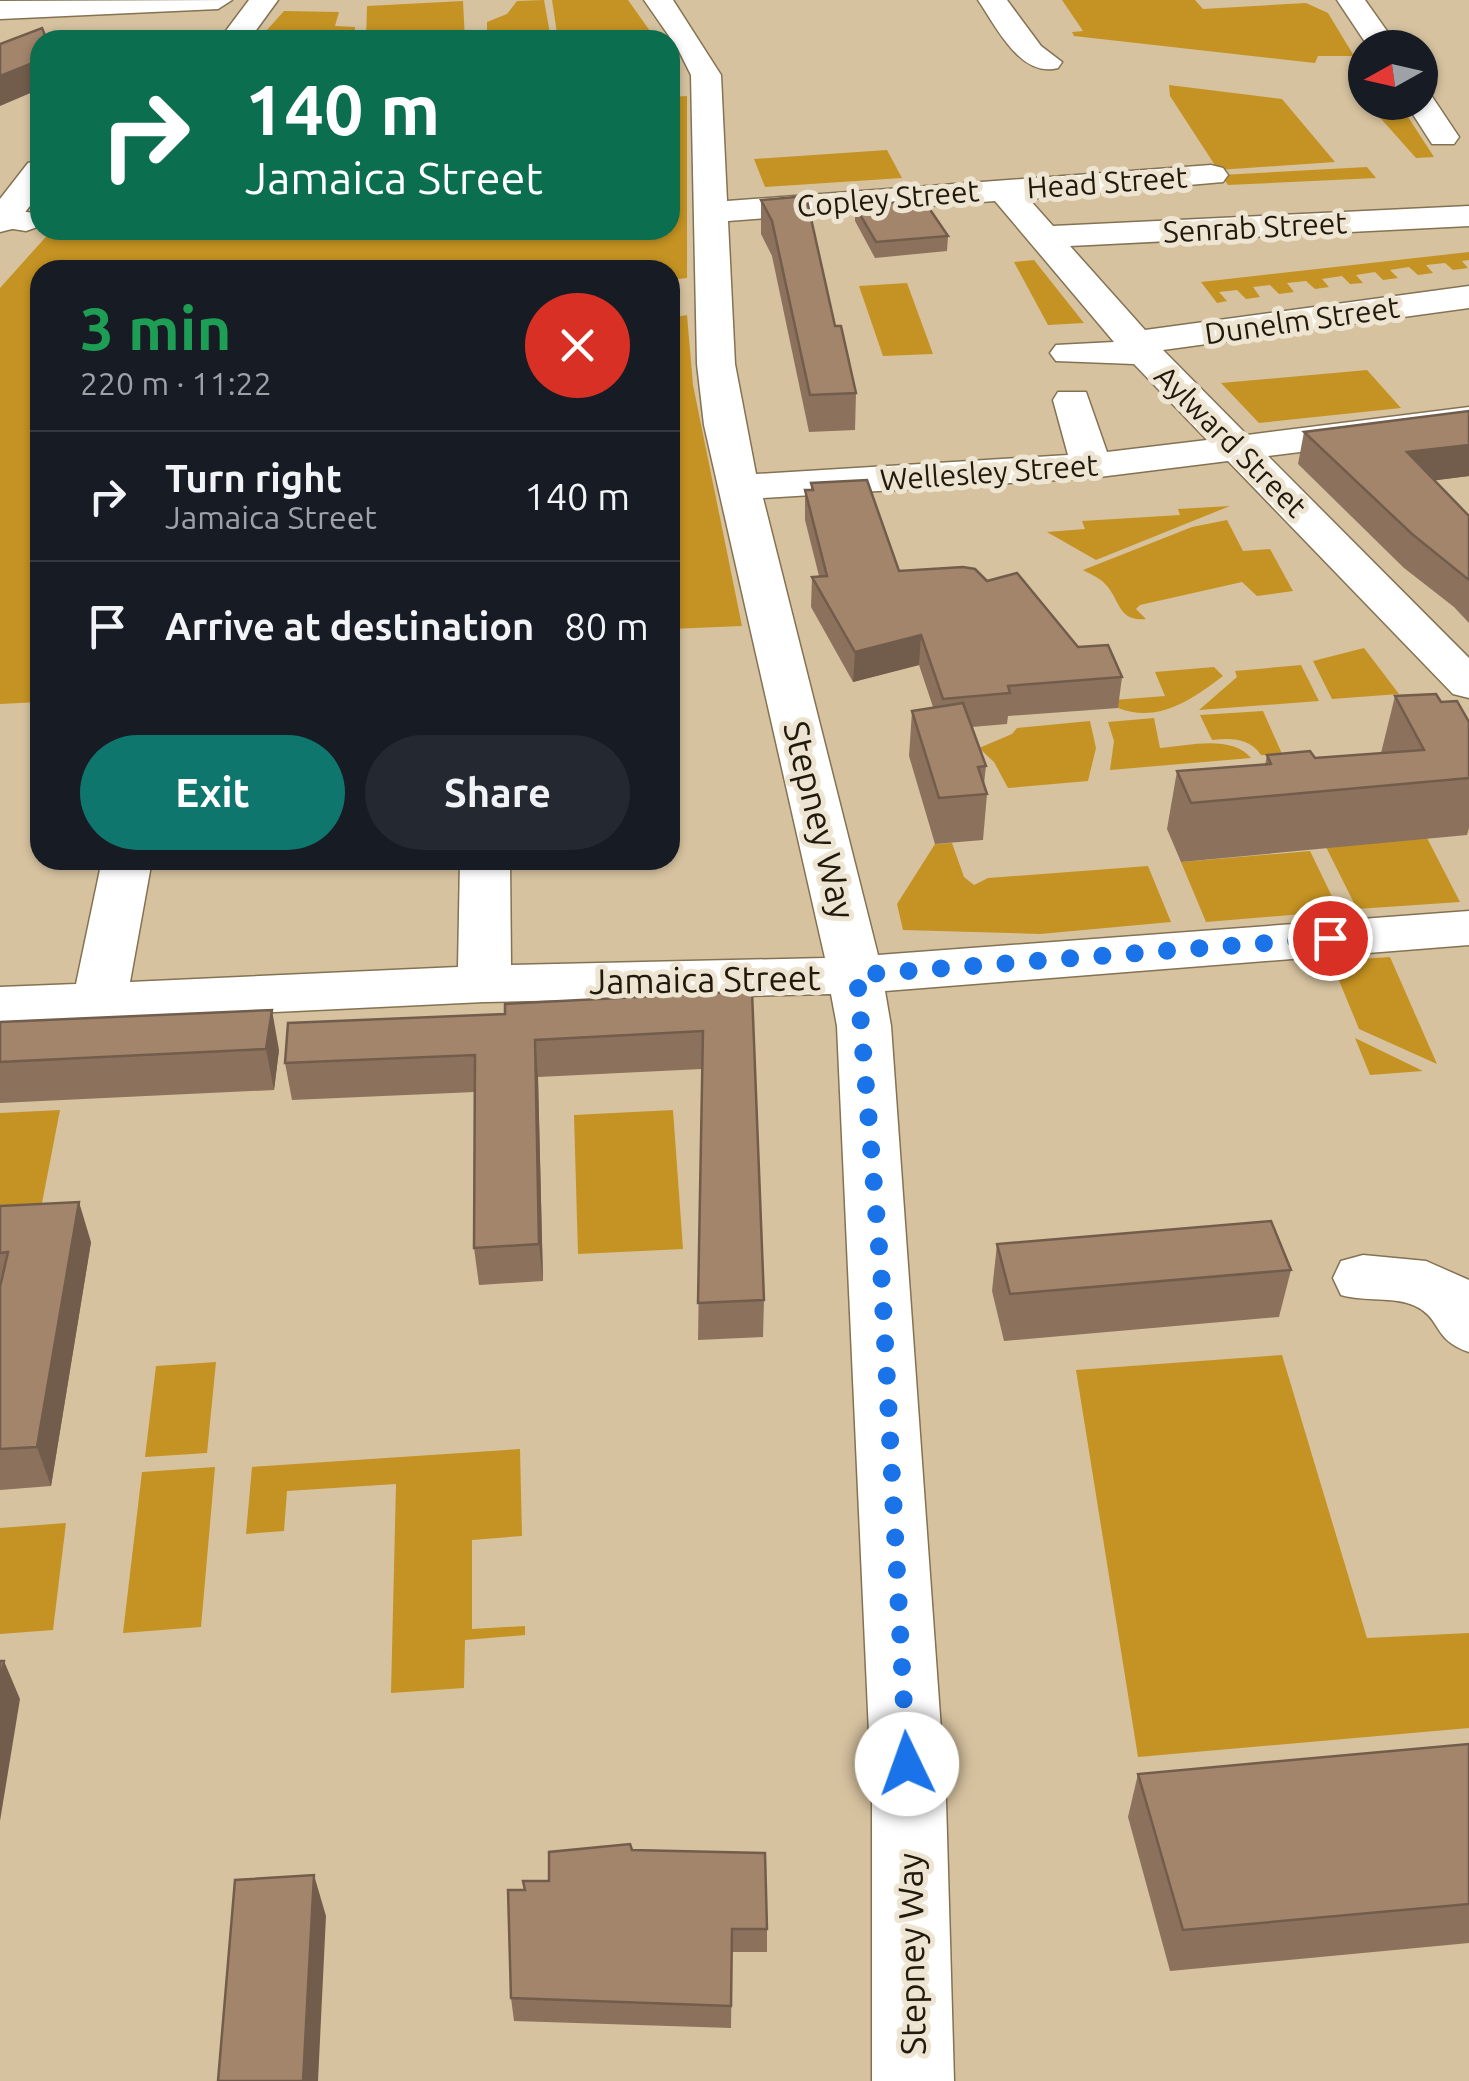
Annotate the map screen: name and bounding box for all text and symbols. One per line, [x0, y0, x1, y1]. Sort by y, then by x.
north arrow [1348, 30, 1438, 120]
map controls [1348, 30, 1438, 120]
icon: right [80, 70, 210, 200]
text: 140 m [245, 70, 440, 148]
text: Jamaica Street [245, 152, 543, 203]
street label: Head Street [1025, 159, 1189, 205]
street label: Copley Street [795, 173, 981, 223]
street label: Senrab Street [1162, 205, 1348, 249]
street label: Dunelm Street [1202, 289, 1402, 351]
button: close [525, 293, 630, 398]
text: 3 min [80, 294, 232, 361]
street label: Aylward Street [1148, 358, 1314, 524]
text: 220 m · 11:22 [80, 365, 272, 401]
street label: Wellesley Street [879, 447, 1099, 497]
text: Turn right [165, 457, 342, 499]
icon: right [80, 469, 135, 524]
text: 140 m [524, 475, 630, 517]
text: Jamaica Street [165, 499, 377, 535]
icon: arrive [80, 599, 135, 654]
text: Arrive at destination [165, 605, 534, 647]
text: 80 m [564, 605, 649, 647]
street label: Stepney Way [776, 717, 864, 923]
button: Exit [80, 735, 345, 850]
button: Share [365, 735, 630, 850]
pin [1288, 896, 1373, 981]
icon: arrive [1303, 911, 1358, 966]
street label: Jamaica Street [589, 957, 821, 1001]
position arrow [855, 1712, 959, 1816]
street label: Stepney Way [889, 1852, 933, 2056]

